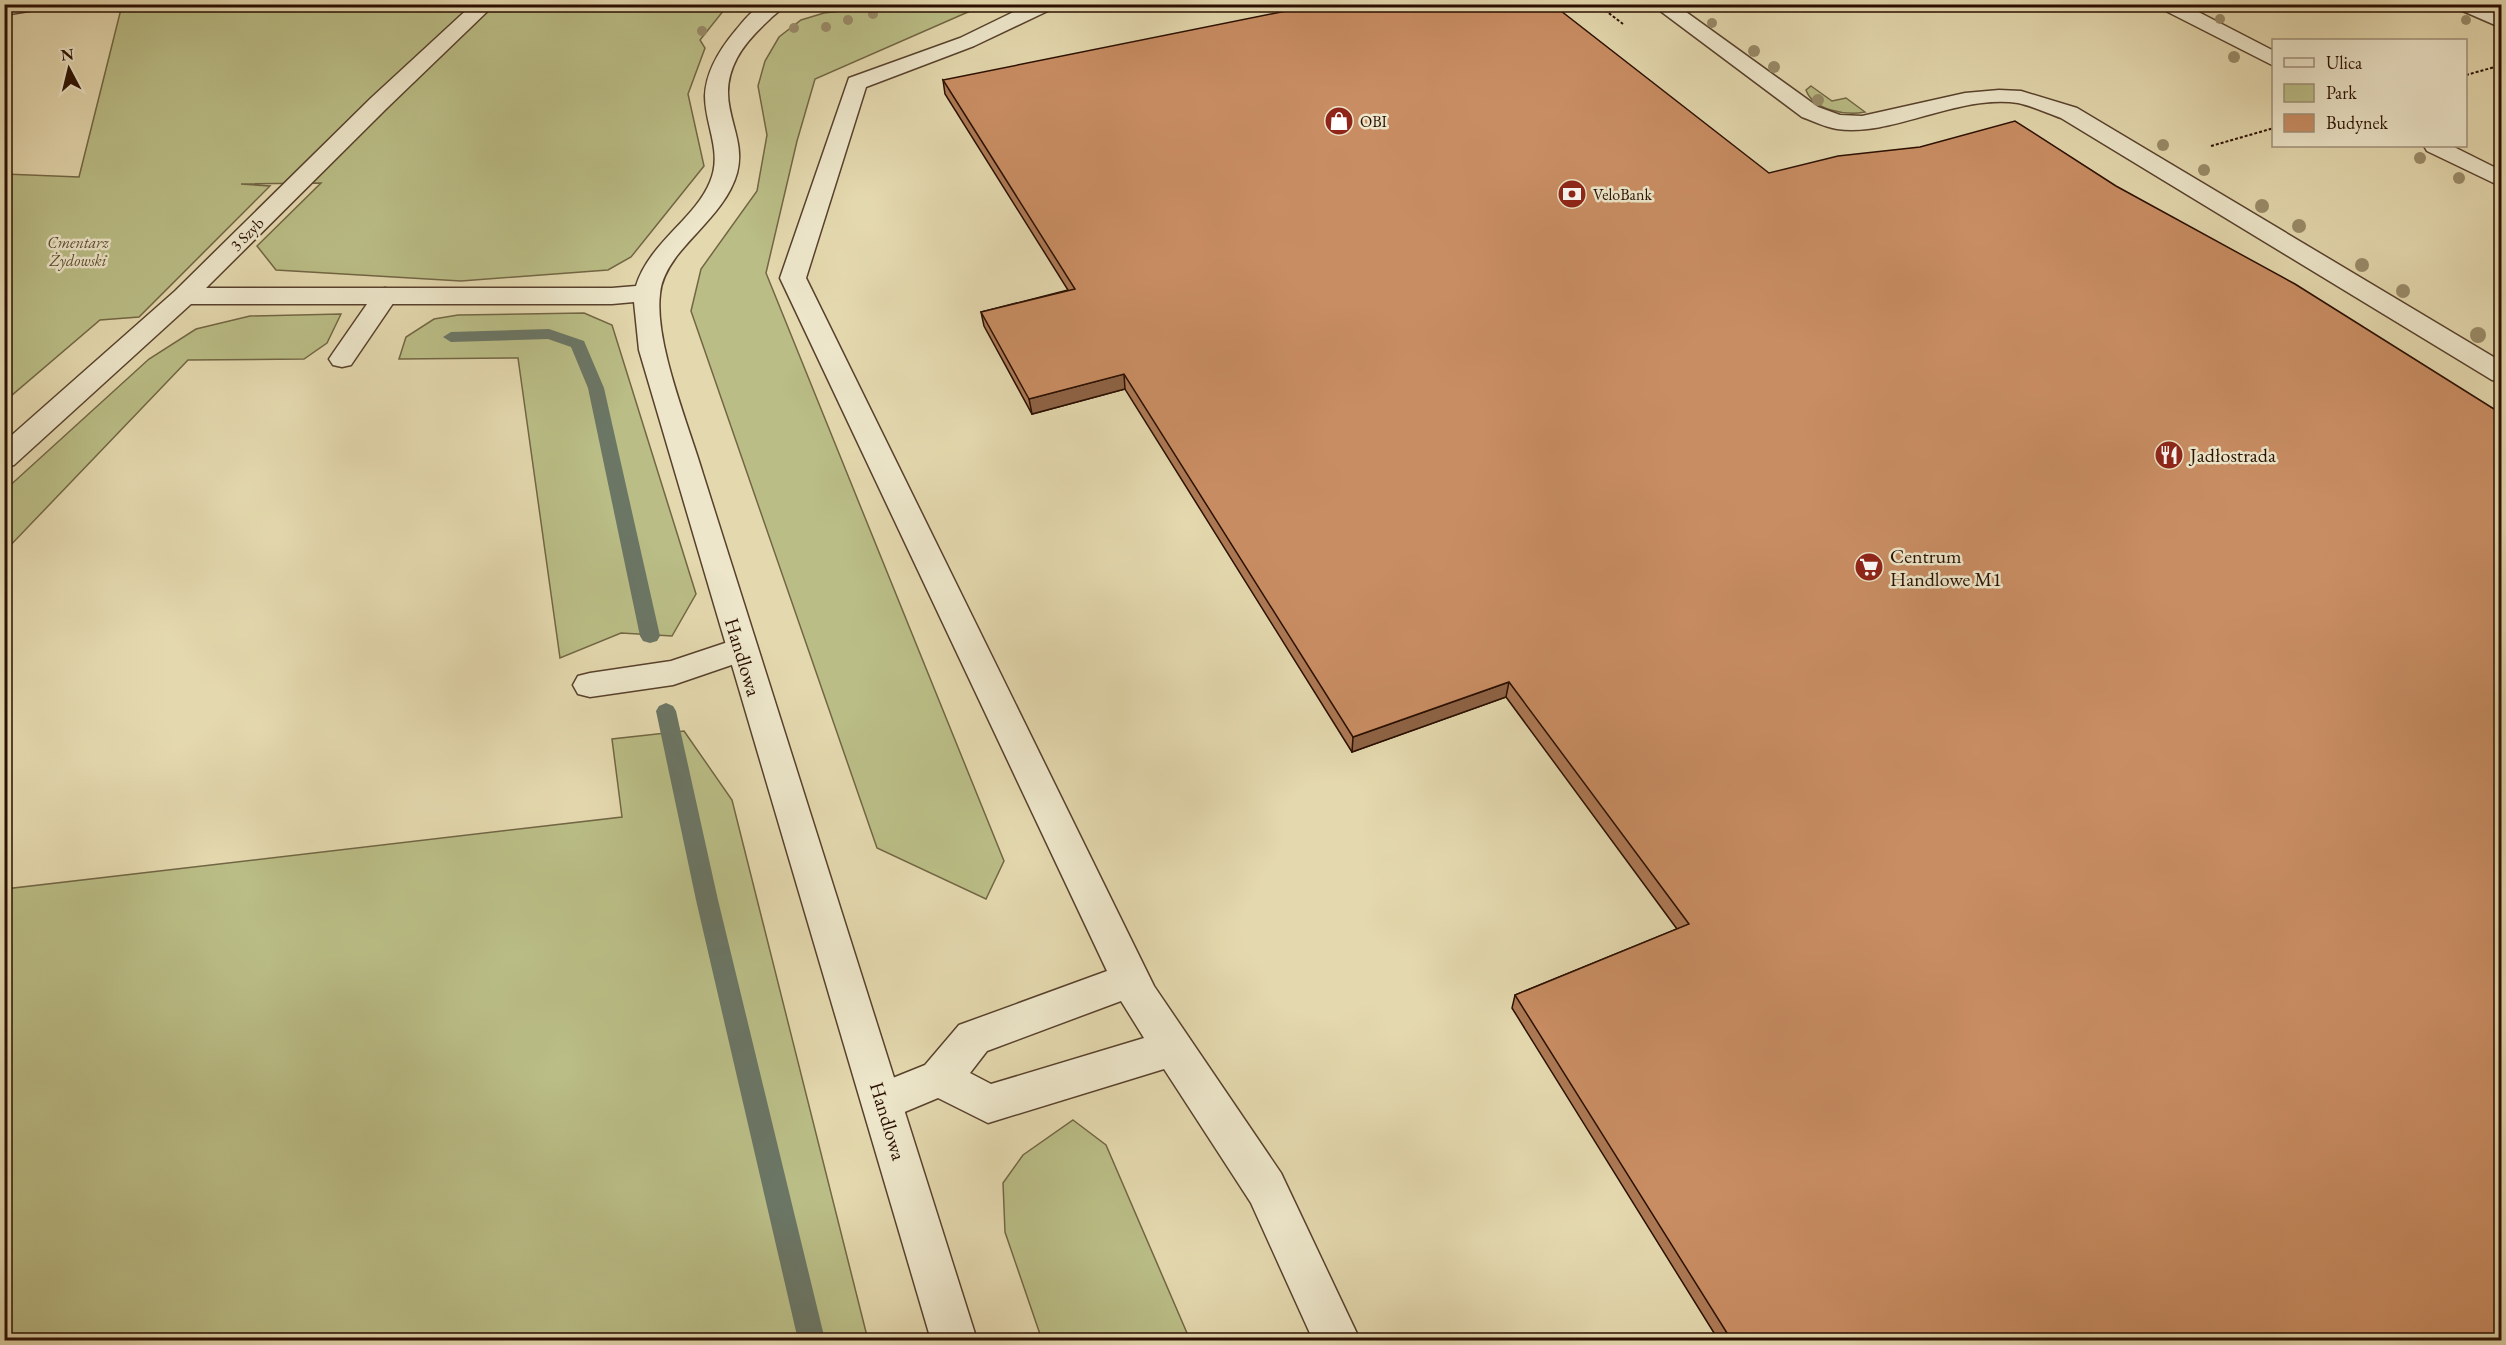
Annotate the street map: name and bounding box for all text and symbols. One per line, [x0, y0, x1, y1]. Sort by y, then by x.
north arrow [39, 39, 99, 99]
legend [2272, 39, 2467, 147]
text: N [60, 43, 75, 66]
text: Ulica [2326, 51, 2363, 74]
text: Park [2326, 81, 2357, 104]
shop icon: OBI [1323, 105, 1355, 137]
place label: OBI [1360, 111, 1388, 132]
text: Budynek [2326, 111, 2389, 134]
bank icon: VeloBank [1556, 178, 1588, 210]
place label: VeloBank [1593, 184, 1652, 205]
street label: 3 Szyb [226, 213, 268, 255]
park label: Cmentarz Żydowski [47, 232, 109, 271]
restaurant icon: Jadłostrada [2153, 439, 2185, 471]
place label: Jadłostrada [2188, 442, 2276, 468]
place label: Centrum Handlowe M1 [1890, 543, 2002, 592]
supermarket icon: Centrum Handlowe M1 [1853, 551, 1885, 583]
street label: Handlowa [719, 615, 767, 699]
street label: Handlowa [864, 1079, 912, 1163]

